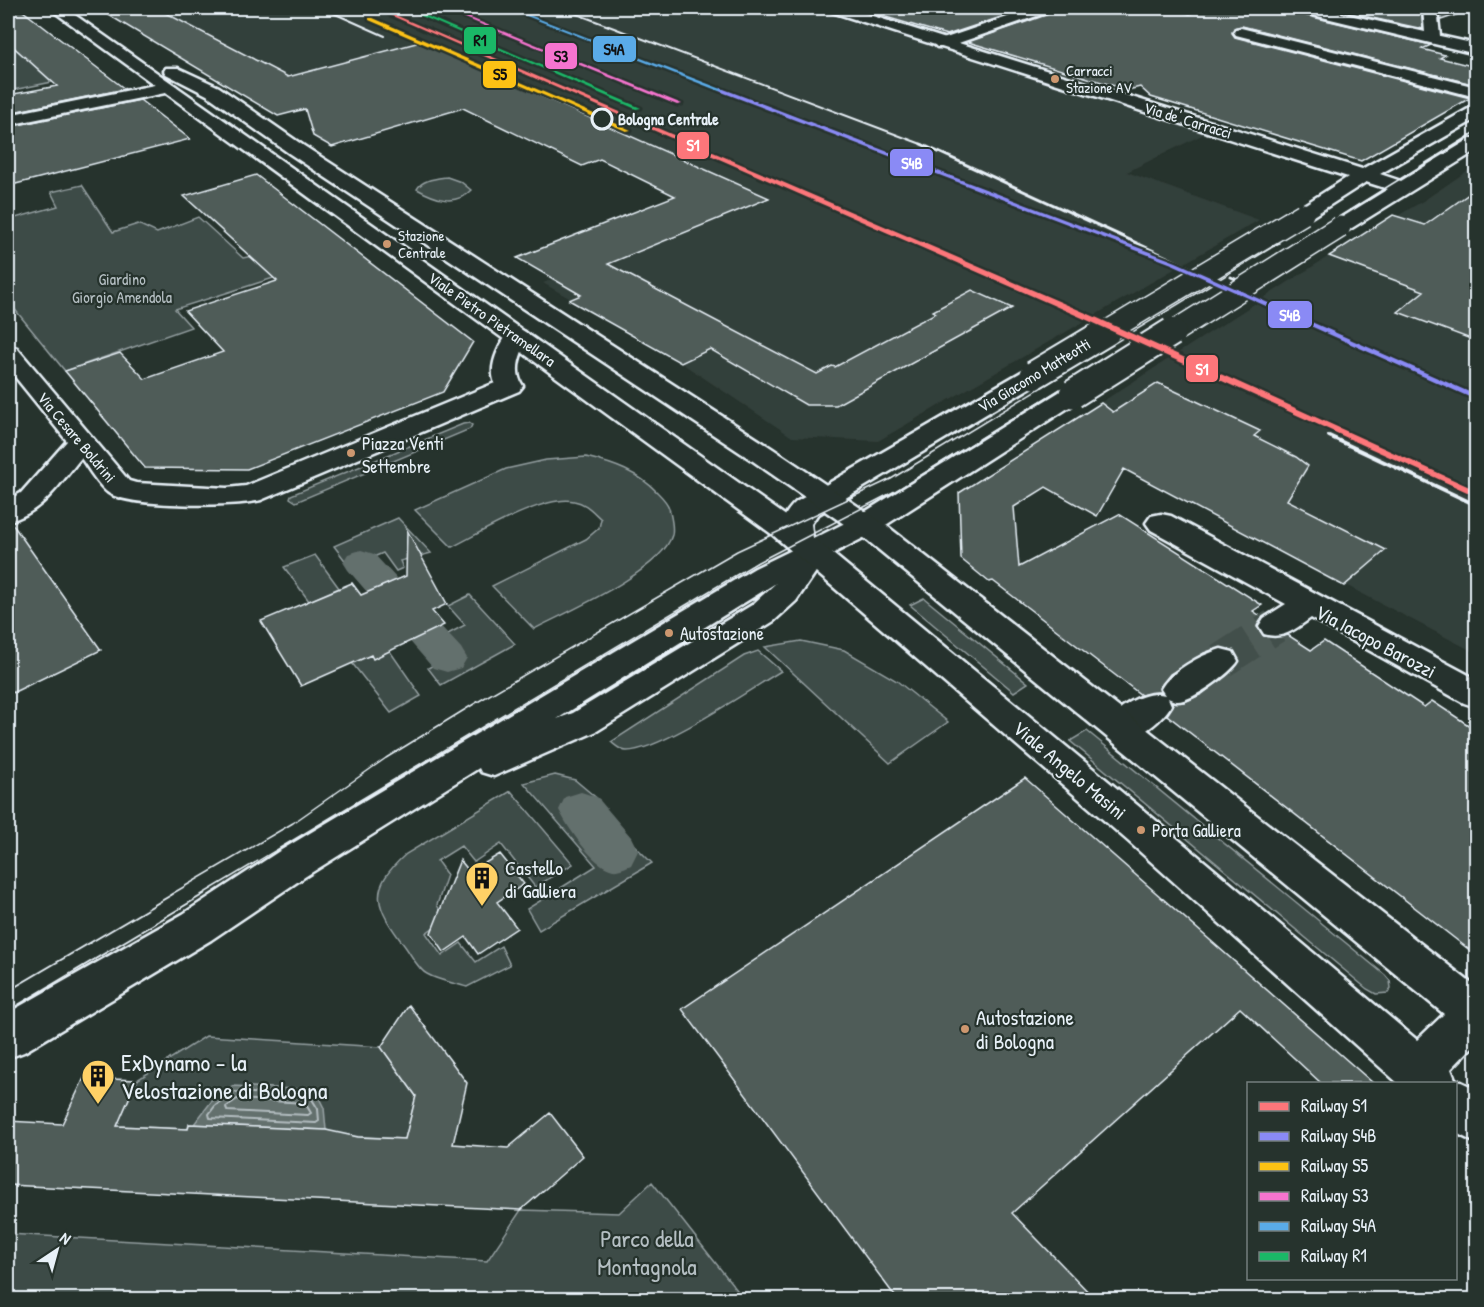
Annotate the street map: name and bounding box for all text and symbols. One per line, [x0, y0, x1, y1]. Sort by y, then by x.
line badge: R1 [463, 26, 497, 55]
text: R1 [473, 29, 487, 51]
line badge: S4A [592, 35, 637, 63]
text: S4A [603, 38, 625, 60]
line badge: S3 [544, 42, 578, 70]
text: S3 [554, 45, 568, 67]
line badge: S5 [482, 60, 517, 89]
place label: Carracci Stazione AV [1066, 60, 1132, 98]
text: S5 [493, 63, 507, 85]
marker: Carracci Stazione AV [1049, 73, 1061, 85]
street label: Via de' Carracci [1141, 96, 1235, 144]
marker: Bologna Centrale [591, 108, 613, 130]
place label: Bologna Centrale [618, 108, 719, 131]
line badge: S1 [676, 131, 710, 160]
text: S1 [686, 134, 700, 156]
line badge: S4B [889, 148, 934, 177]
text: S4B [901, 152, 923, 174]
place label: Stazione Centrale [398, 225, 446, 263]
marker: Stazione Centrale [381, 238, 393, 250]
street label: Viale Pietro Pietramellara [424, 267, 560, 371]
park label: Giardino Giorgio Amendola [72, 268, 172, 308]
line badge: S4B [1267, 300, 1313, 329]
text: S4B [1279, 304, 1301, 326]
street label: Via Giacomo Matteotti [974, 333, 1094, 417]
line badge: S1 [1185, 354, 1219, 383]
text: S1 [1195, 358, 1209, 380]
street label: Via Cesare Boldrini [33, 387, 121, 487]
place label: Piazza Venti Settembre [362, 431, 444, 479]
marker: Piazza Venti Settembre [345, 447, 357, 459]
street label: Via Iacopo Barozzi [1311, 598, 1441, 684]
place label: Autostazione [680, 621, 764, 646]
marker: Autostazione [663, 627, 675, 639]
street label: Viale Angelo Masini [1007, 714, 1133, 826]
place label: Porta Galliera [1152, 818, 1241, 843]
marker: Porta Galliera [1135, 824, 1147, 836]
place label: Castello di Galliera [505, 854, 576, 904]
building icon: Castello di Galliera [464, 860, 500, 907]
place label: Autostazione di Bologna [976, 1003, 1074, 1056]
marker: Autostazione di Bologna [959, 1023, 971, 1035]
place label: ExDynamo - la Velostazione di Bologna [121, 1046, 327, 1106]
building icon: ExDynamo - la Velostazione di Bologna [80, 1058, 116, 1105]
legend [1247, 1082, 1457, 1280]
text: Railway S1 [1301, 1093, 1367, 1118]
text: Railway S4B [1301, 1123, 1376, 1148]
text: Railway S5 [1301, 1153, 1368, 1178]
text: Railway S3 [1301, 1183, 1369, 1208]
text: Railway S4A [1301, 1213, 1376, 1238]
north arrow [27, 1220, 87, 1280]
park label: Parco della Montagnola [597, 1222, 697, 1282]
text: N [56, 1226, 76, 1250]
text: Railway R1 [1301, 1243, 1367, 1268]

